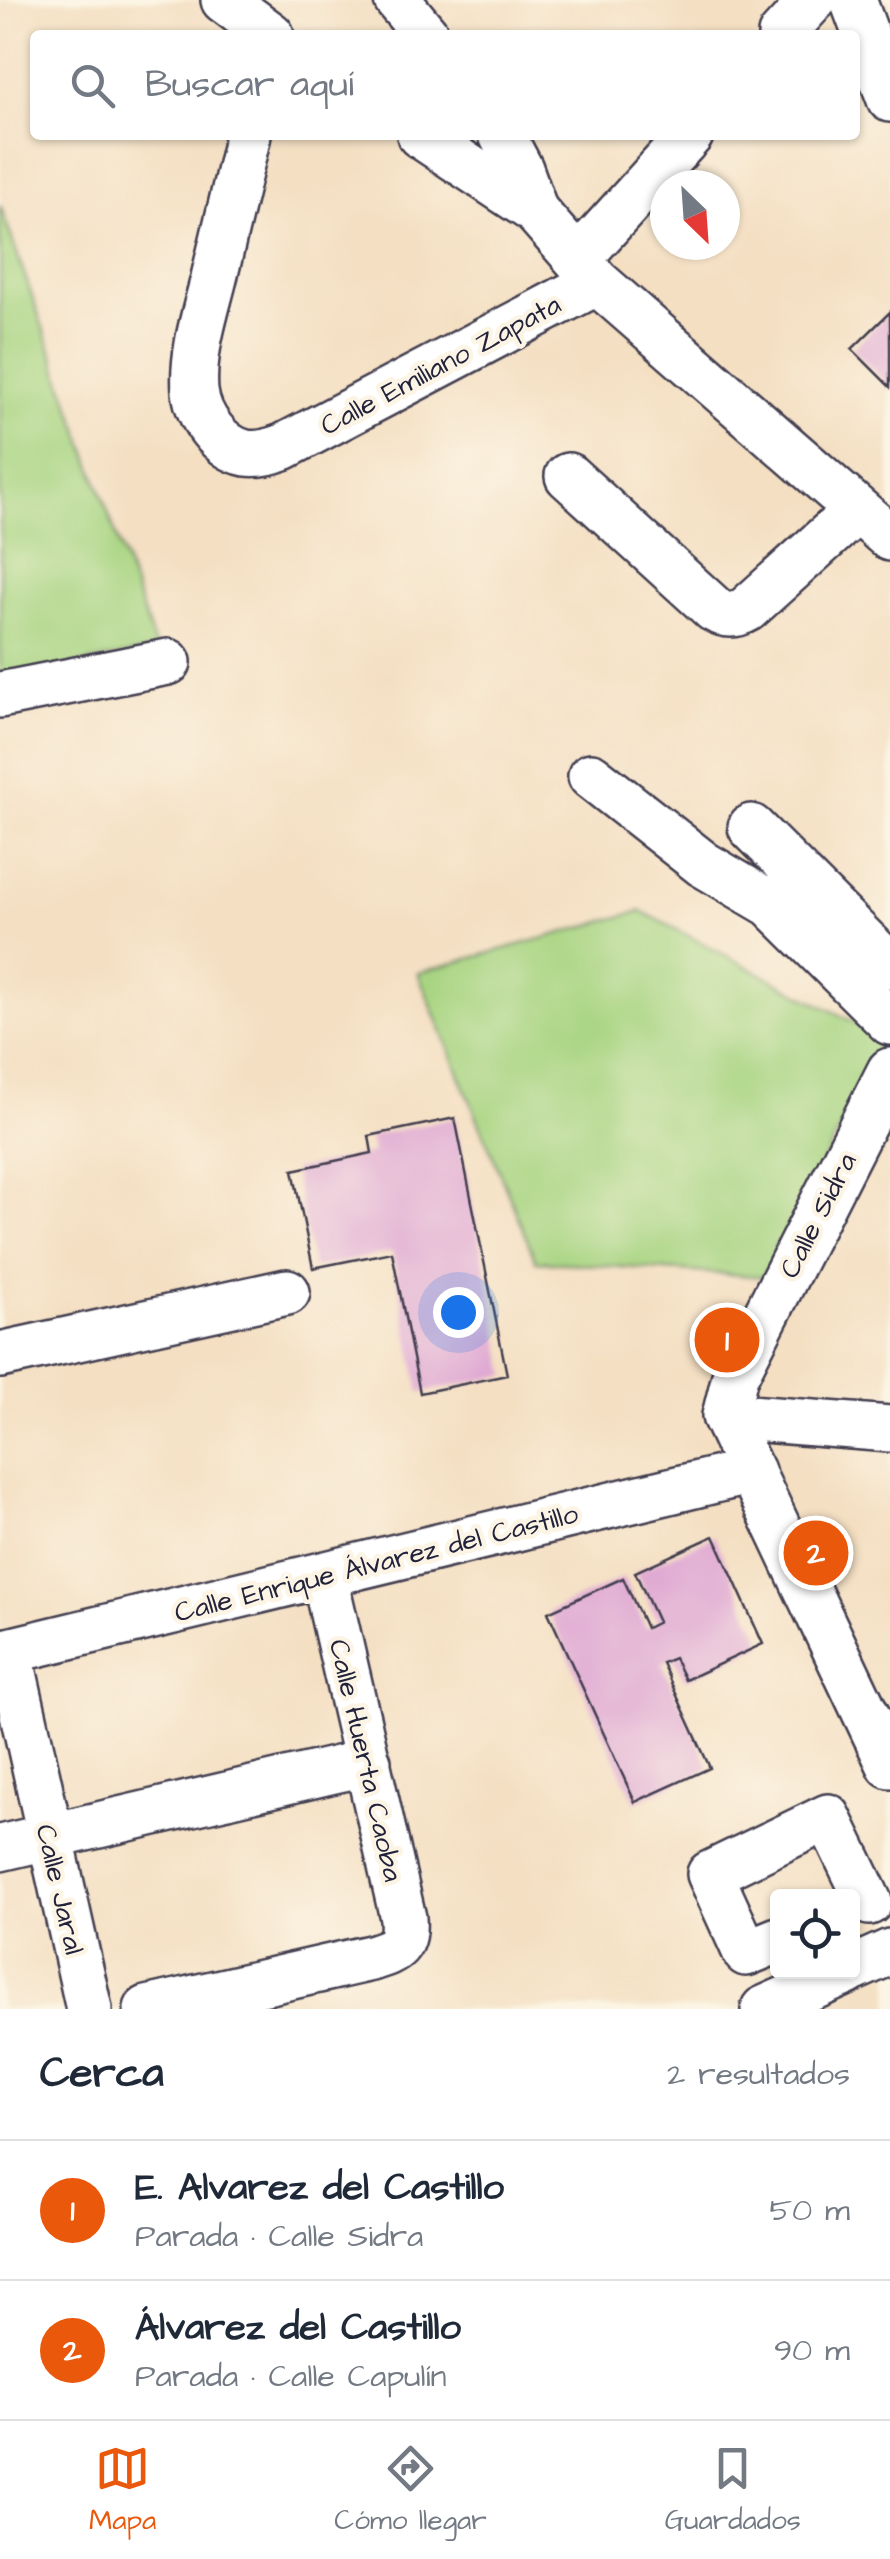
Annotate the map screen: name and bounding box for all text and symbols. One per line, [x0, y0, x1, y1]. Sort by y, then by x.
search box [30, 30, 860, 140]
icon: search [65, 58, 120, 113]
text: Buscar aquí [145, 59, 354, 111]
north arrow [650, 170, 740, 260]
street label: Calle Emiliano Zapata [314, 285, 568, 445]
street label: Calle Sidra [770, 1146, 866, 1285]
your location [433, 1287, 484, 1338]
pin: 1 [694, 1302, 760, 1378]
street label: Calle Enrique Álvarez del Castillo [171, 1494, 582, 1633]
pin: 2 [784, 1516, 848, 1590]
street label: Calle Huerta Caoba [319, 1635, 412, 1885]
street label: Calle Jaral [26, 1820, 93, 1958]
map controls [770, 1889, 860, 1979]
button: locate [770, 1889, 860, 1979]
text: Cerca [40, 2045, 164, 2103]
text: 2 resultados [667, 2052, 850, 2097]
text: E. Alvarez del Castillo [135, 2162, 504, 2214]
text: 1 [70, 2188, 75, 2233]
text: 50 m [769, 2188, 850, 2233]
text: Parada · Calle Sidra [135, 2214, 423, 2259]
text: Álvarez del Castillo [135, 2302, 461, 2354]
text: 2 [63, 2328, 82, 2373]
text: 90 m [774, 2328, 850, 2373]
text: Parada · Calle Capulín [135, 2354, 446, 2399]
tab: Mapa [89, 2441, 156, 2540]
tab: Cómo llegar [334, 2441, 487, 2540]
tab: Guardados [665, 2441, 801, 2540]

